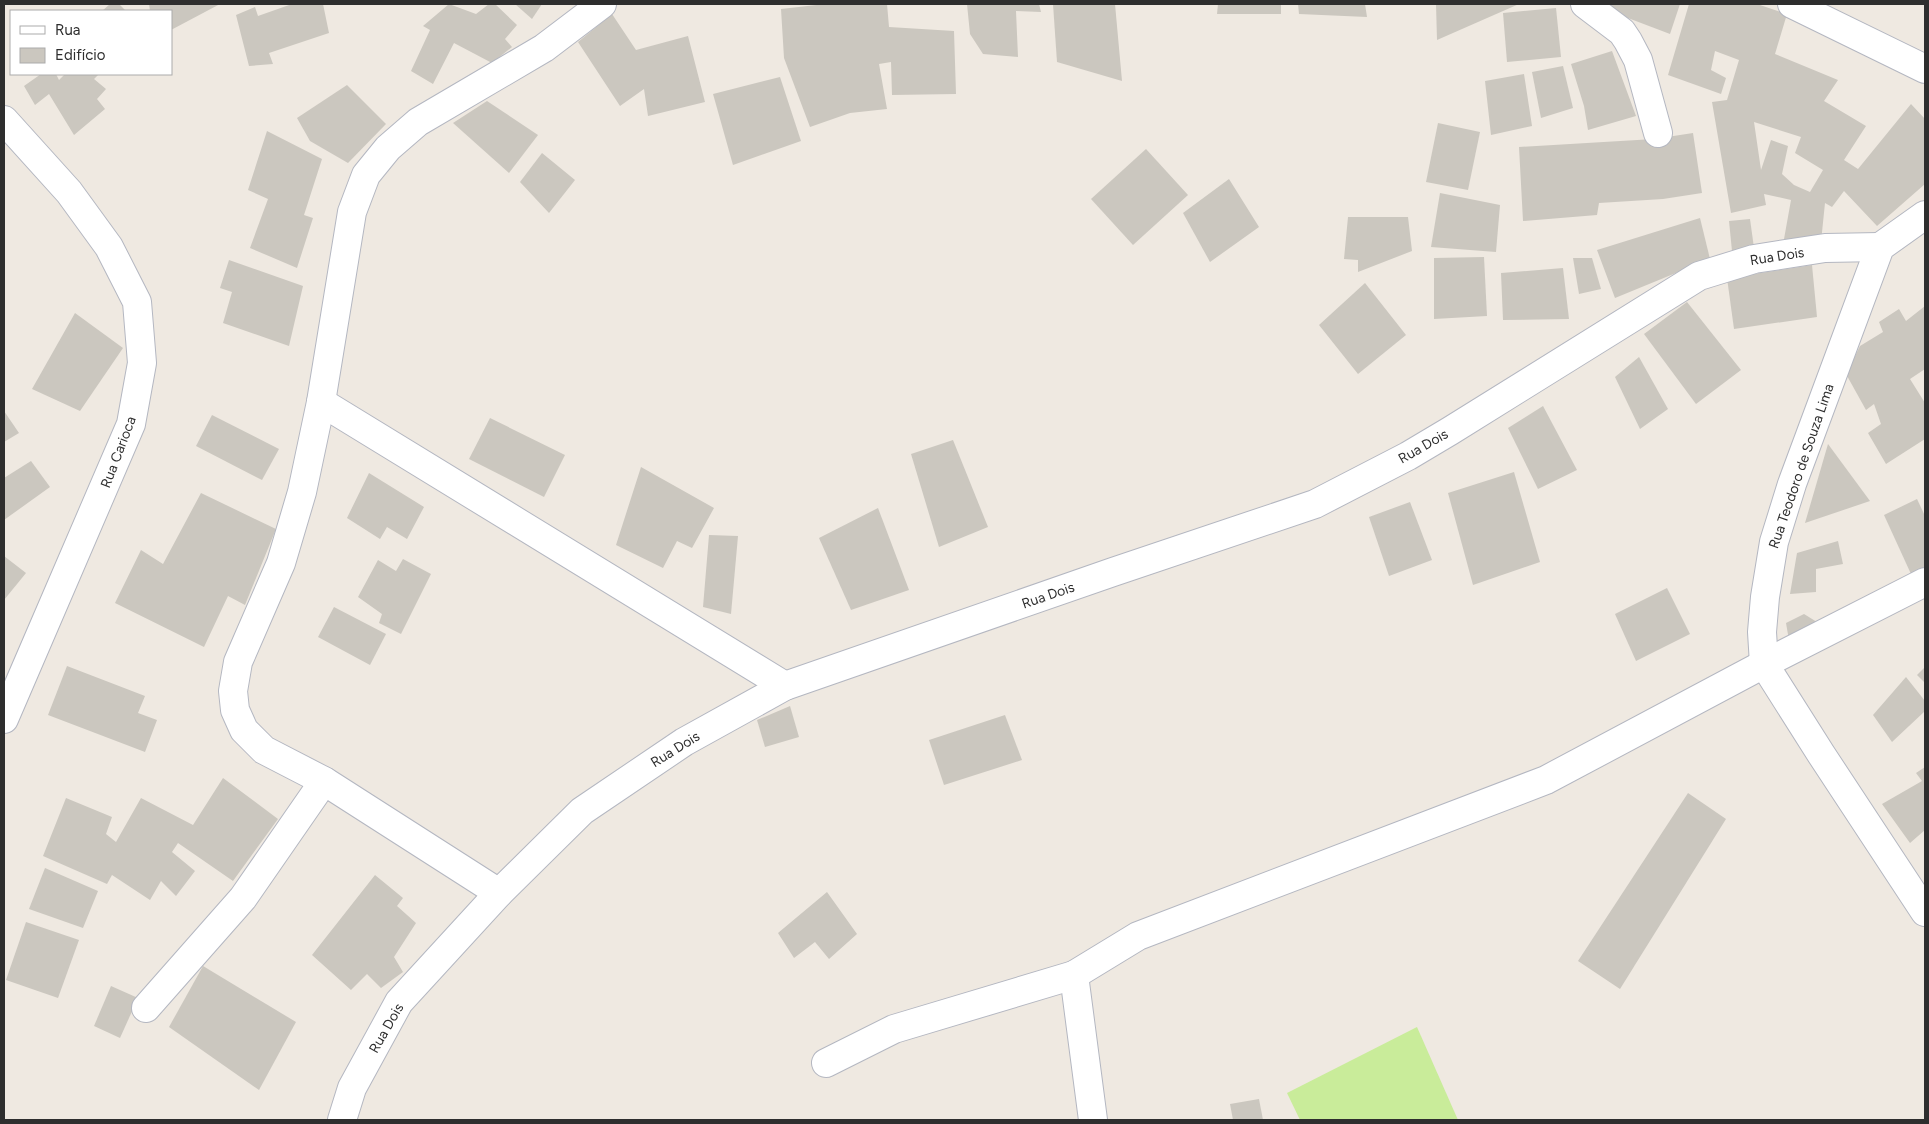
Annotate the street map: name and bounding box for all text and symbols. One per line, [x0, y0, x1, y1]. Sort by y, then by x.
legend [10, 10, 172, 75]
text: Rua [55, 21, 80, 39]
text: Edifício [55, 46, 106, 64]
street label: Rua Dois [1749, 244, 1805, 269]
street label: Rua Teodoro de Souza Lima [1765, 381, 1838, 551]
street label: Rua Carioca [97, 414, 140, 490]
street label: Rua Dois [1395, 425, 1451, 467]
street label: Rua Dois [1020, 579, 1077, 612]
street label: Rua Dois [648, 728, 703, 771]
street label: Rua Dois [365, 1000, 407, 1056]

